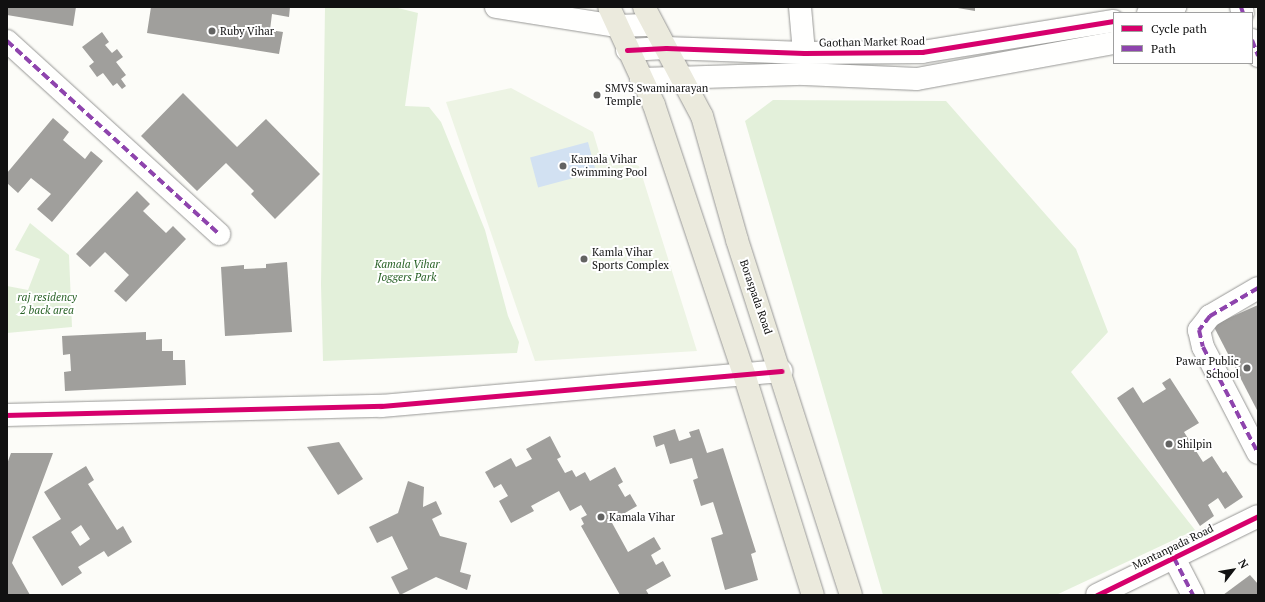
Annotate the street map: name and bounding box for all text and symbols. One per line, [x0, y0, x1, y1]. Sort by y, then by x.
legend [1113, 12, 1253, 64]
text: Cycle path [1151, 21, 1207, 36]
place label: Ruby Vihar [220, 24, 274, 38]
marker: Ruby Vihar [207, 26, 217, 36]
street label: Gaothan Market Road [819, 34, 925, 50]
text: Path [1151, 41, 1176, 56]
place label: SMVS Swaminarayan Temple [605, 82, 708, 108]
marker: SMVS Swaminarayan Temple [592, 90, 602, 100]
place label: Kamala Vihar Swimming Pool [571, 153, 647, 179]
marker: Kamala Vihar Swimming Pool [558, 161, 568, 171]
place label: Kamla Vihar Sports Complex [592, 246, 669, 272]
marker: Kamla Vihar Sports Complex [579, 254, 589, 264]
park label: Kamala Vihar Joggers Park [374, 258, 440, 284]
street label: Boraspada Road [737, 258, 775, 336]
park label: raj residency 2 back area [17, 291, 77, 317]
place label: Pawar Public School [1176, 355, 1239, 381]
marker: Pawar Public School [1242, 363, 1252, 373]
place label: Shilpin [1177, 437, 1212, 451]
marker: Shilpin [1164, 439, 1174, 449]
place label: Kamala Vihar [609, 510, 675, 524]
marker: Kamala Vihar [596, 512, 606, 522]
street label: Mantanpada Road [1130, 522, 1216, 572]
north arrow [1213, 550, 1253, 590]
text: N [1235, 557, 1251, 571]

